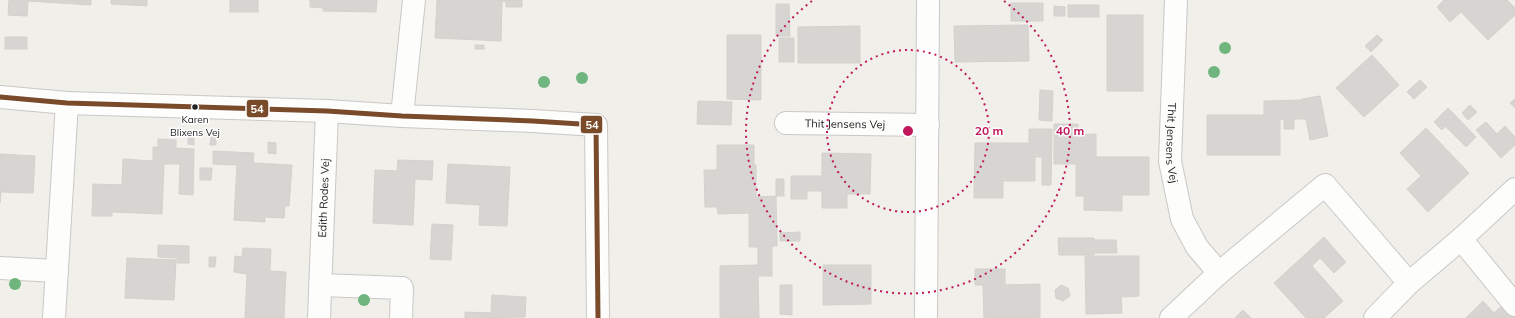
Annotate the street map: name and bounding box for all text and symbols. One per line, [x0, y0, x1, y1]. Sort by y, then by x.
line badge: 54 [246, 99, 269, 118]
marker: Karen Blixens Vej [190, 102, 200, 112]
text: 54 [250, 102, 264, 116]
street label: Thit Jensens Vej [1163, 102, 1181, 184]
place label: Karen Blixens Vej [170, 113, 220, 139]
line badge: 54 [580, 115, 603, 134]
street label: Thit Jensens Vej [805, 116, 885, 131]
text: 54 [585, 118, 599, 132]
text: 20 m [975, 123, 1003, 138]
text: 40 m [1056, 123, 1084, 138]
centre of rings [901, 124, 915, 138]
street label: Edith Rodes Vej [315, 158, 332, 238]

